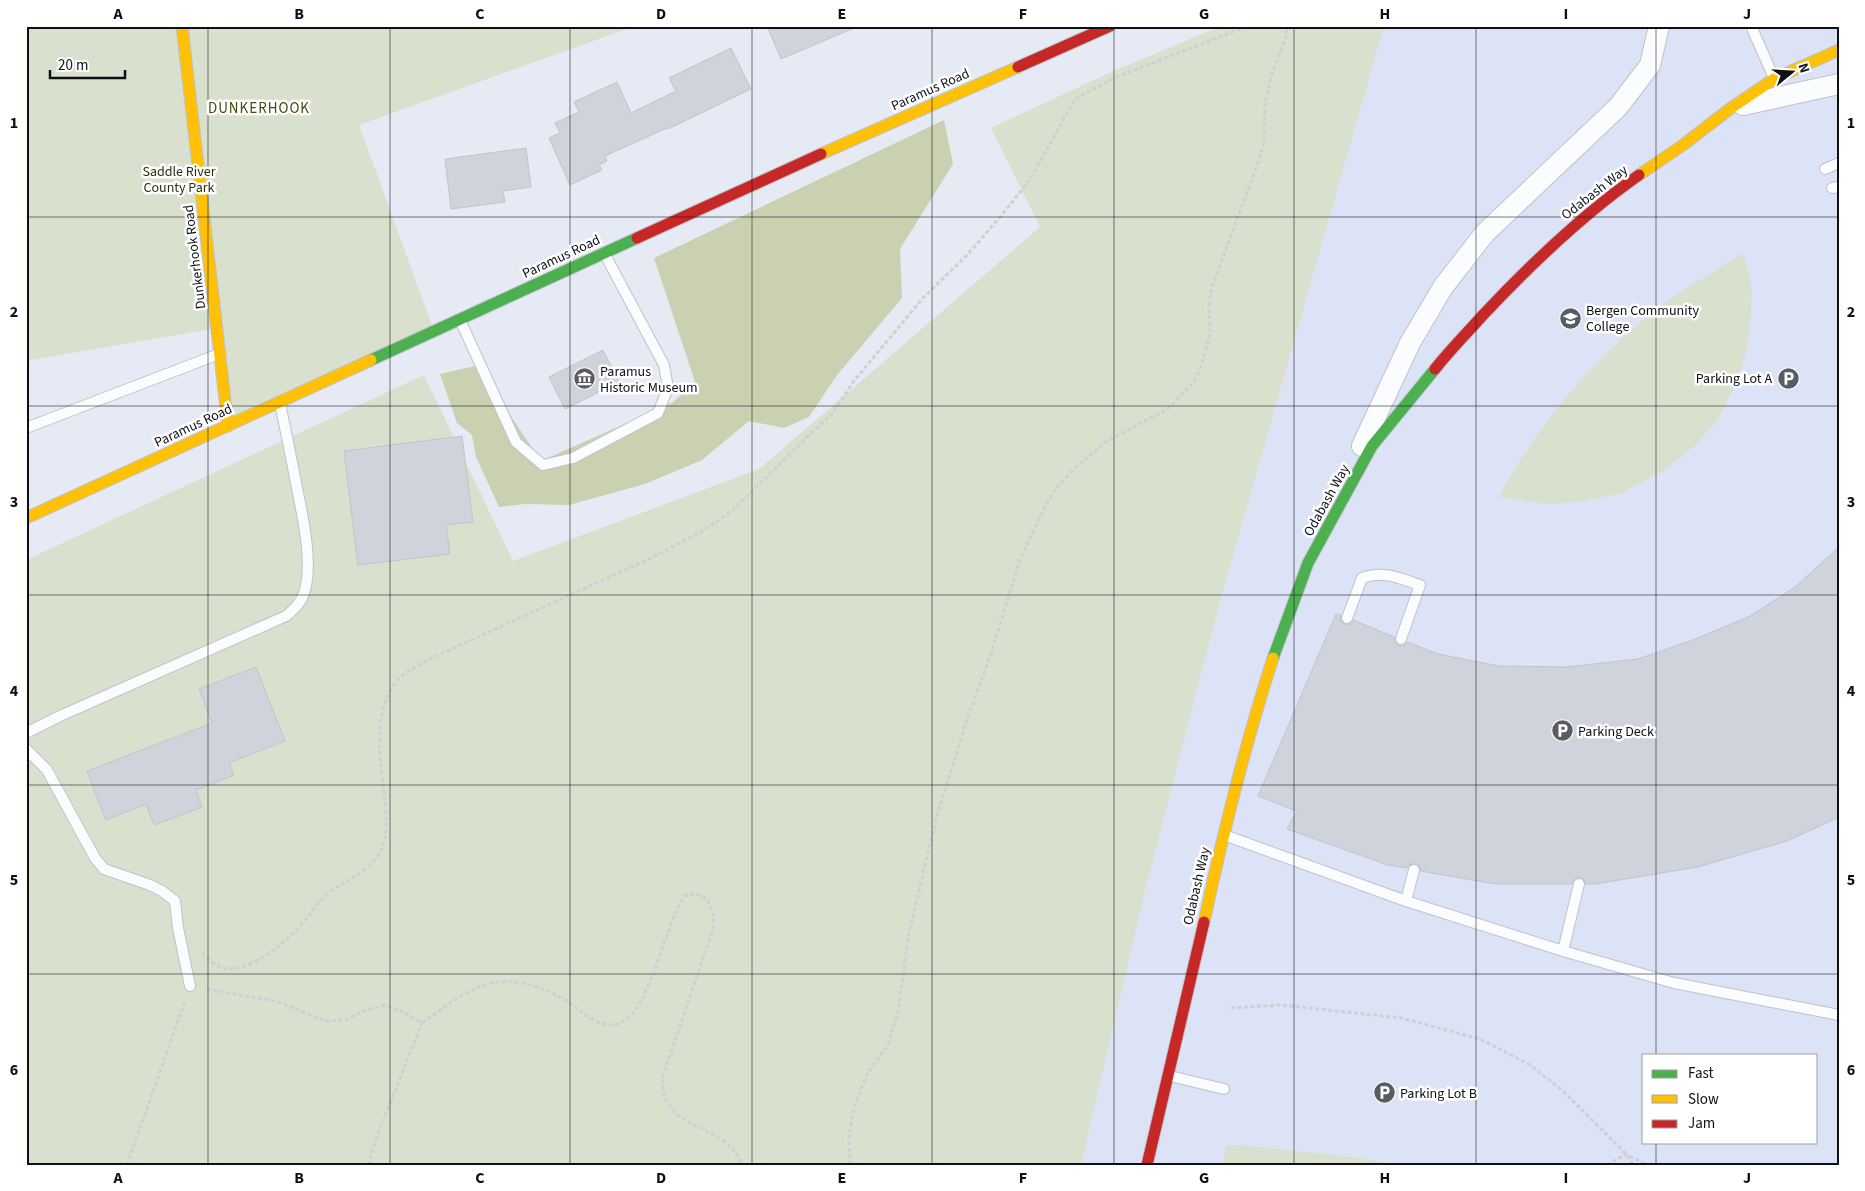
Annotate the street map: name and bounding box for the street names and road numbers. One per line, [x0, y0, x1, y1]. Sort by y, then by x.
street label: Paramus Road [888, 64, 973, 116]
street label: Odabash Way [1557, 160, 1632, 225]
street label: Dunkerhook Road [179, 204, 211, 310]
street label: Paramus Road [519, 230, 604, 284]
street label: Paramus Road [151, 399, 236, 453]
street label: Odabash Way [1299, 461, 1355, 540]
street label: Odabash Way [1178, 845, 1216, 927]

